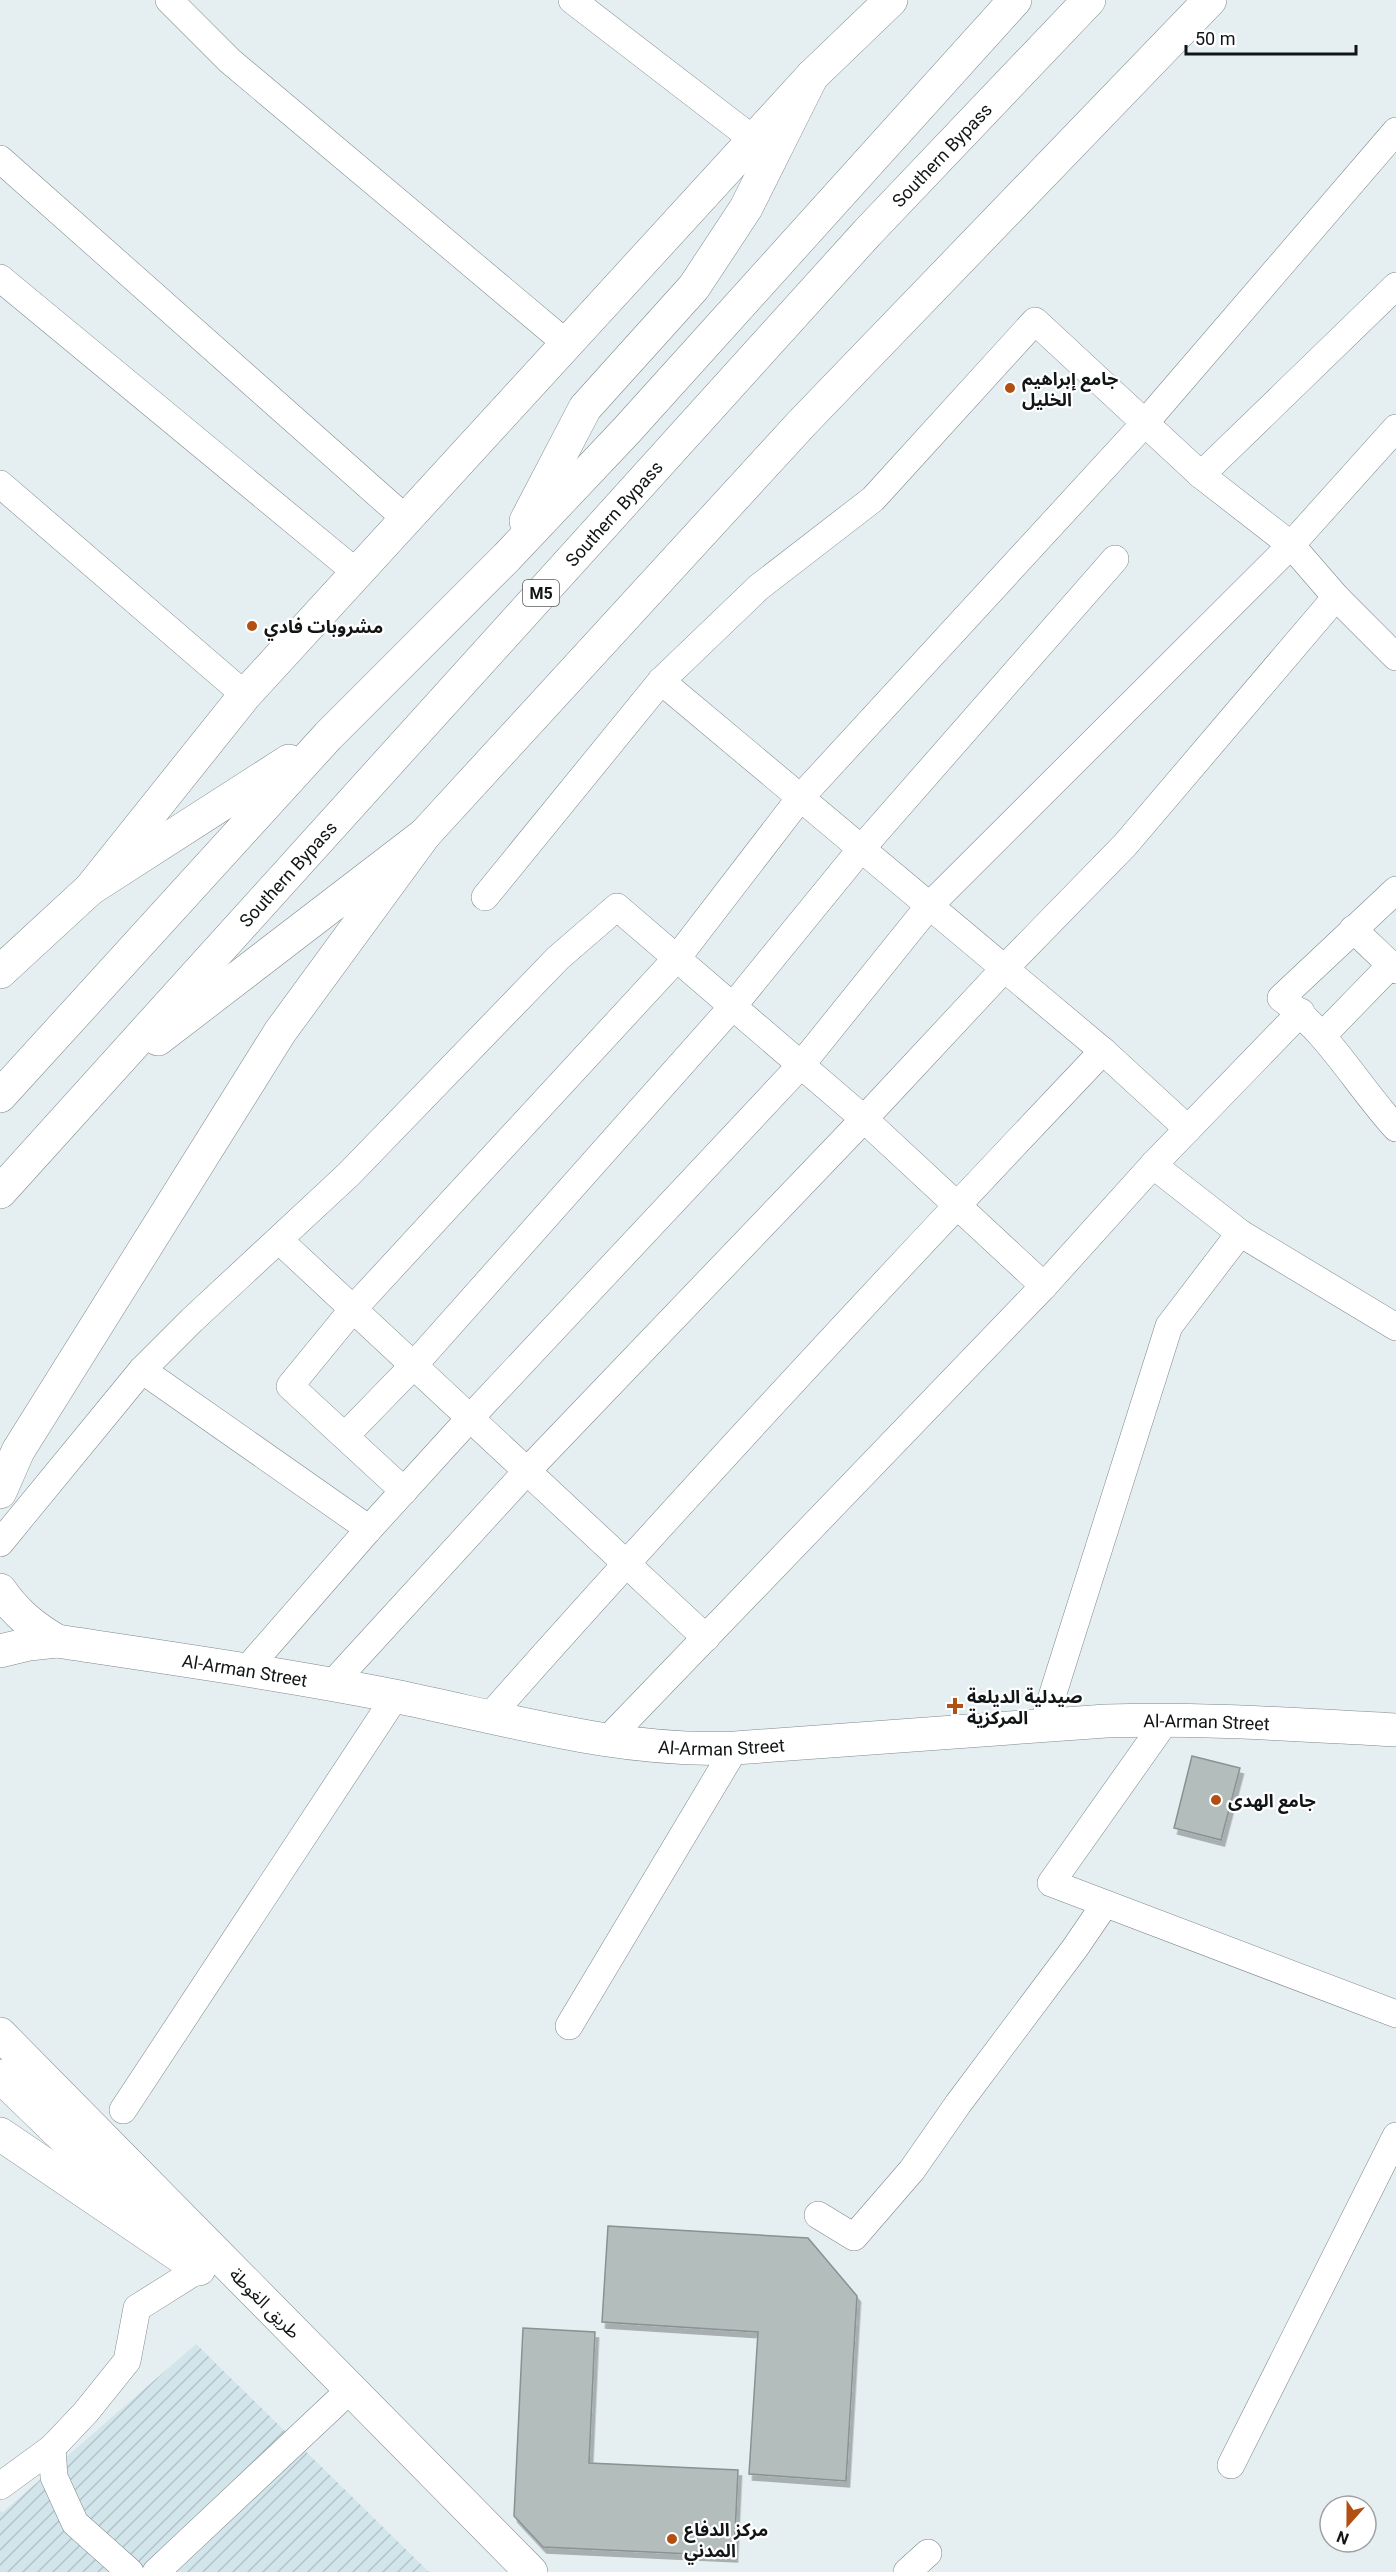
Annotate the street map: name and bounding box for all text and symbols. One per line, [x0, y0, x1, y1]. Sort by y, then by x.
scale bar [1186, 18, 1356, 56]
text: 50 m [1195, 28, 1235, 49]
street label: Southern Bypass [887, 99, 996, 211]
place label: جامع إبراهيم الخليل [1022, 368, 1118, 410]
marker: جامع إبراهيم الخليل [1003, 381, 1017, 395]
street label: Southern Bypass [561, 456, 667, 570]
road number: M5 [523, 580, 559, 606]
place label: مشروبات فادي [264, 616, 383, 641]
marker: مشروبات فادي [245, 619, 259, 633]
street label: Southern Bypass [235, 817, 341, 931]
street label: Al-Arman Street [181, 1650, 309, 1690]
place label: صيدلية الديلعة المركزية [967, 1686, 1083, 1729]
marker: صيدلية الديلعة المركزية [948, 1699, 962, 1713]
street label: Al-Arman Street [1143, 1710, 1270, 1734]
street label: Al-Arman Street [658, 1734, 786, 1759]
place label: جامع الهدى [1228, 1790, 1316, 1814]
marker: جامع الهدى [1209, 1793, 1223, 1807]
street label: طريق الغوطة [225, 2263, 305, 2343]
north arrow [1318, 2494, 1378, 2554]
place label: مركز الدفاع المدني [684, 2519, 768, 2565]
text: N [1334, 2527, 1351, 2548]
marker: مركز الدفاع المدني [665, 2532, 679, 2546]

